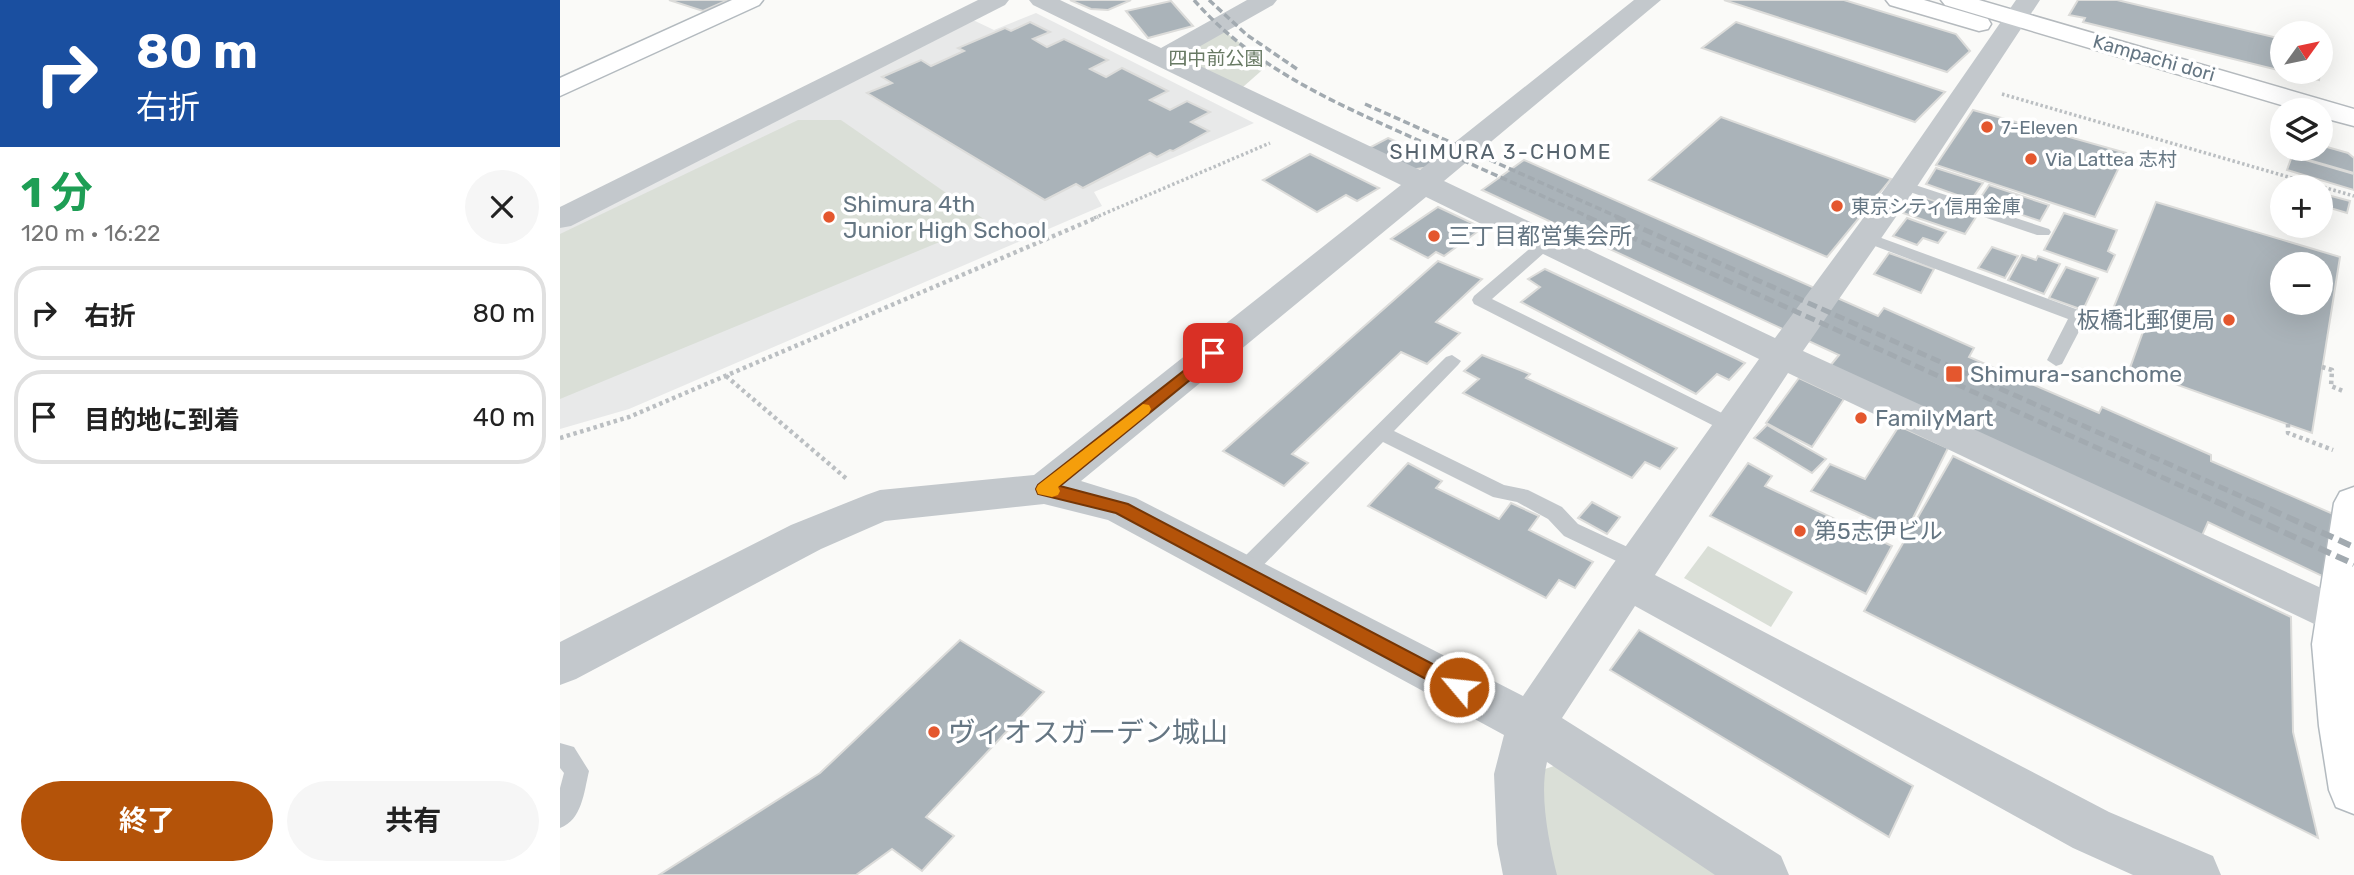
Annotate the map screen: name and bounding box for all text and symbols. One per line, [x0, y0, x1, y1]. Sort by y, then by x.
north arrow [2270, 21, 2333, 84]
map controls [2270, 21, 2333, 315]
text: 80 m [136, 22, 258, 80]
icon: right [21, 28, 112, 119]
street label: Kampachi dori [2090, 30, 2218, 86]
park label: 四中前公園 [1168, 47, 1264, 70]
text: 右折 [136, 88, 200, 126]
button: layers [2270, 98, 2333, 161]
place label: 7-Eleven [2001, 116, 2078, 139]
marker: 7-Eleven [1979, 119, 1995, 135]
district label: SHIMURA 3-CHOME [1390, 139, 1612, 164]
place label: Via Lattea 志村 [2045, 148, 2177, 171]
marker: Via Lattea 志村 [2023, 151, 2039, 167]
text: 1 分 [21, 168, 93, 218]
button: close [465, 170, 539, 244]
button: + [2270, 175, 2333, 238]
place label: Shimura 4th Junior High School [843, 190, 1046, 244]
place label: 東京シティ信用金庫 [1851, 195, 2021, 218]
marker: 東京シティ信用金庫 [1829, 198, 1845, 214]
marker: Shimura 4th Junior High School [821, 209, 837, 225]
text: 120 m · 16:22 [21, 219, 161, 247]
place label: 三丁目都営集会所 [1448, 222, 1632, 250]
marker: 三丁目都営集会所 [1426, 228, 1442, 244]
button: − [2270, 252, 2333, 315]
icon: right [25, 294, 63, 332]
text: 80 m [472, 298, 535, 329]
text: 右折 [84, 301, 136, 332]
place label: 板橋北郵便局 [2077, 306, 2215, 334]
marker: 板橋北郵便局 [2221, 312, 2237, 328]
pin [1183, 323, 1243, 383]
icon: arrive [1194, 334, 1232, 372]
place label: Shimura-sanchome [1970, 360, 2182, 388]
marker: Shimura-sanchome [1944, 364, 1964, 384]
icon: arrive [25, 398, 63, 436]
text: 40 m [473, 402, 535, 433]
place label: FamilyMart [1875, 404, 1993, 432]
text: 目的地に到着 [84, 405, 240, 436]
marker: FamilyMart [1853, 410, 1869, 426]
place label: 第5志伊ビル [1814, 517, 1943, 545]
marker: 第5志伊ビル [1792, 523, 1808, 539]
position arrow [1422, 650, 1496, 724]
place label: ヴィオスガーデン城山 [948, 716, 1228, 749]
marker: ヴィオスガーデン城山 [926, 724, 942, 740]
button: 終了 [21, 781, 273, 861]
button: 共有 [287, 781, 539, 861]

